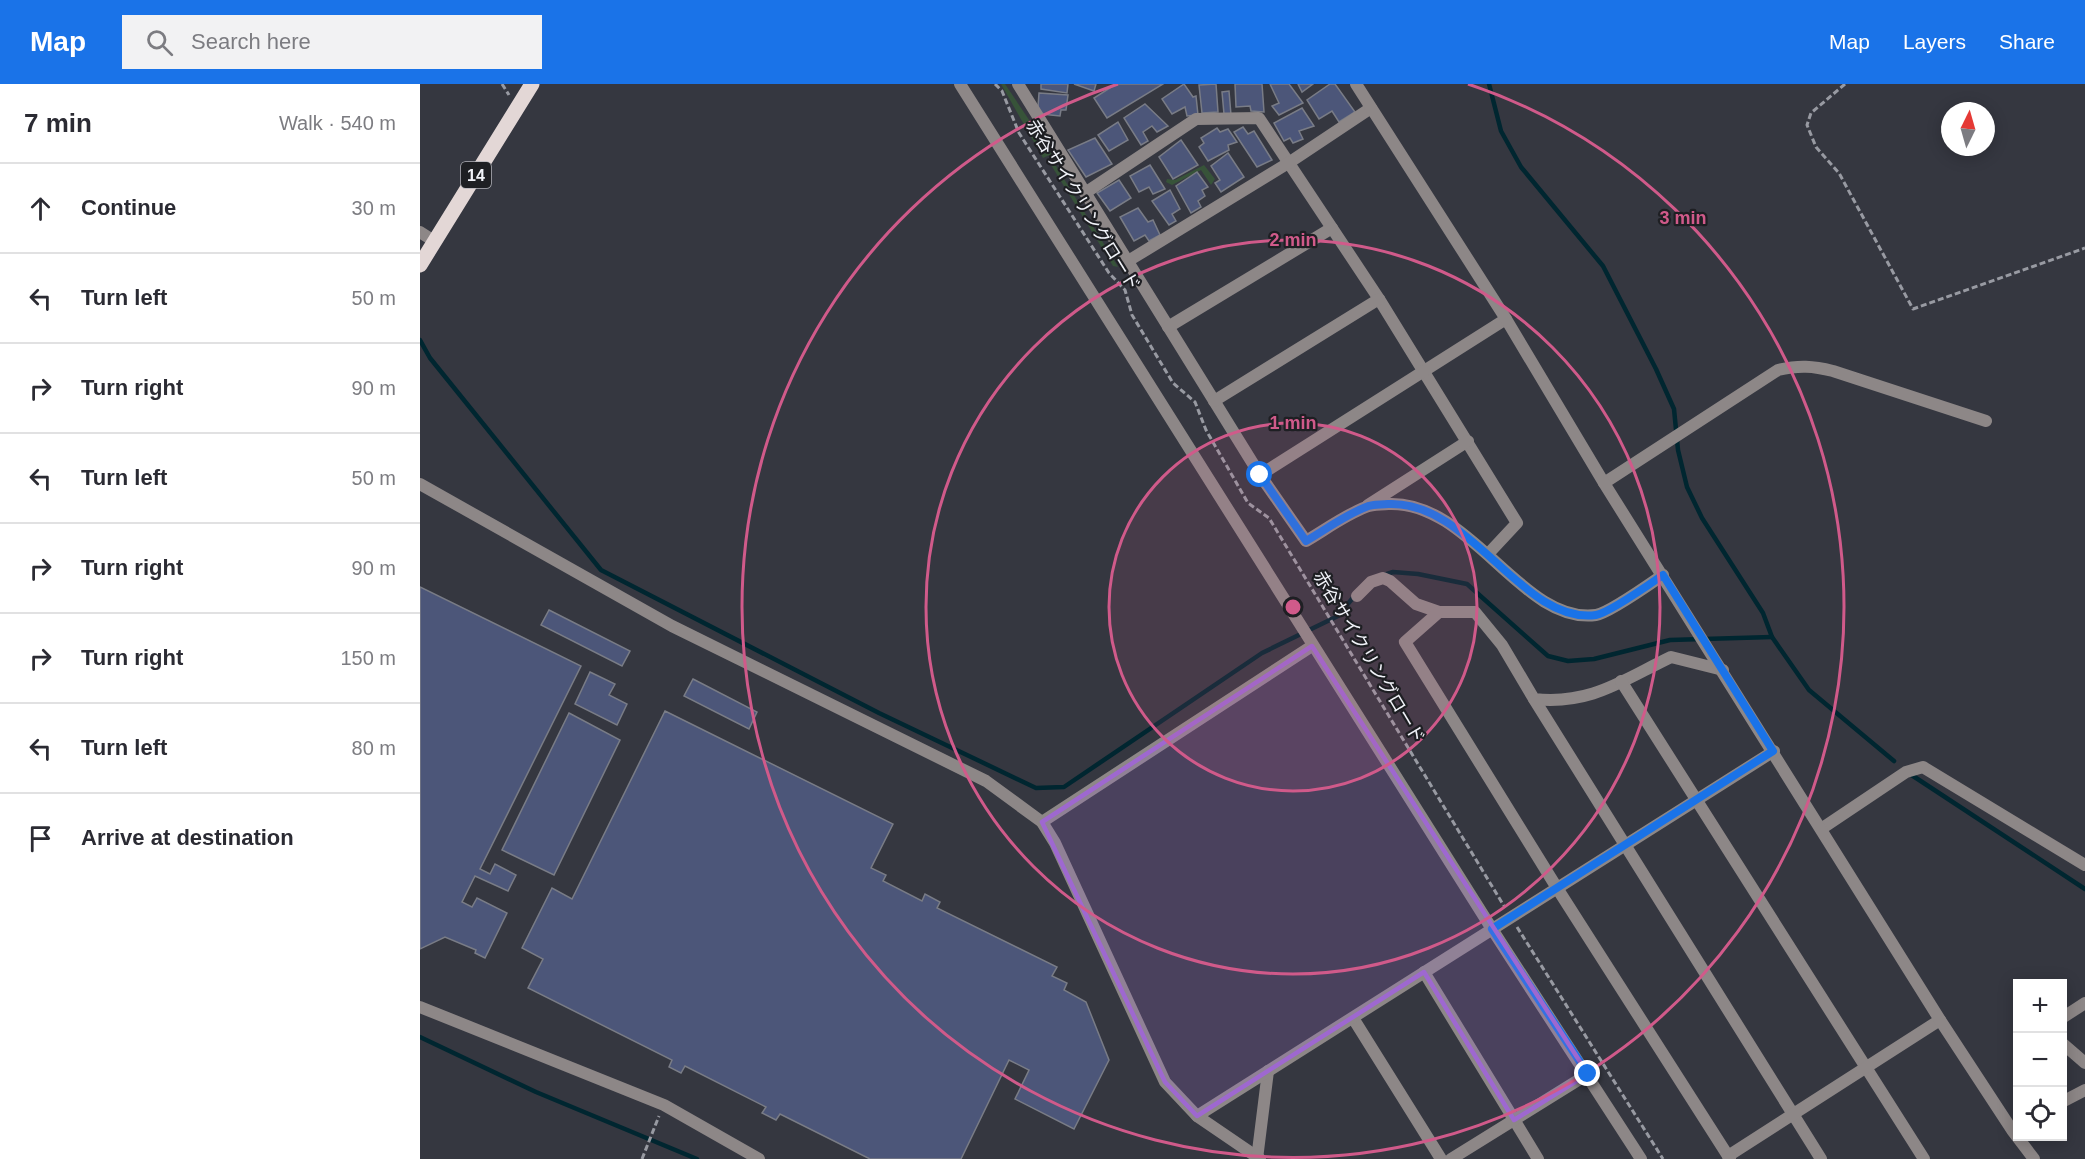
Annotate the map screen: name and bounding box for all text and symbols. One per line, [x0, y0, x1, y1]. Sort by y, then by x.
search box [122, 15, 542, 69]
text: Map [30, 26, 86, 57]
icon: search [143, 26, 176, 59]
text: Search here [191, 29, 311, 54]
text: Map [1829, 30, 1870, 53]
text: Layers [1903, 30, 1966, 53]
text: Share [1999, 30, 2055, 53]
north arrow [1941, 102, 1995, 156]
text: 7 min [24, 108, 92, 138]
text: Walk · 540 m [279, 112, 396, 134]
street label: 赤谷サイクリングロード [1022, 116, 1144, 294]
road number: 14 [461, 162, 491, 188]
icon: ahead [24, 192, 57, 225]
text: Continue [81, 195, 176, 220]
text: 30 m [352, 197, 396, 219]
text: 3 min [1659, 208, 1707, 228]
text: 2 min [1269, 230, 1317, 250]
icon: left [24, 282, 57, 315]
text: Turn left [81, 285, 167, 310]
text: 50 m [352, 287, 396, 309]
icon: right [24, 372, 57, 405]
text: Turn right [81, 375, 183, 400]
text: 90 m [352, 377, 396, 399]
text: 1 min [1269, 413, 1317, 433]
route start [1246, 461, 1272, 487]
icon: left [24, 462, 57, 495]
text: Turn left [81, 465, 167, 490]
text: 50 m [352, 467, 396, 489]
icon: right [24, 552, 57, 585]
text: Turn right [81, 555, 183, 580]
text: 90 m [352, 557, 396, 579]
street label: 赤谷サイクリングロード [1310, 567, 1428, 747]
centre of rings [1283, 597, 1303, 617]
icon: right [24, 642, 57, 675]
text: Turn right [81, 645, 183, 670]
text: 150 m [340, 647, 396, 669]
icon: left [24, 732, 57, 765]
text: Turn left [81, 735, 167, 760]
text: 80 m [352, 737, 396, 759]
icon: arrive [24, 822, 57, 855]
text: Arrive at destination [81, 825, 294, 850]
map controls [2013, 979, 2067, 1141]
button: + [2013, 979, 2067, 1033]
button: − [2013, 1033, 2067, 1087]
route end [1574, 1060, 1600, 1086]
button: locate [2013, 1087, 2067, 1141]

